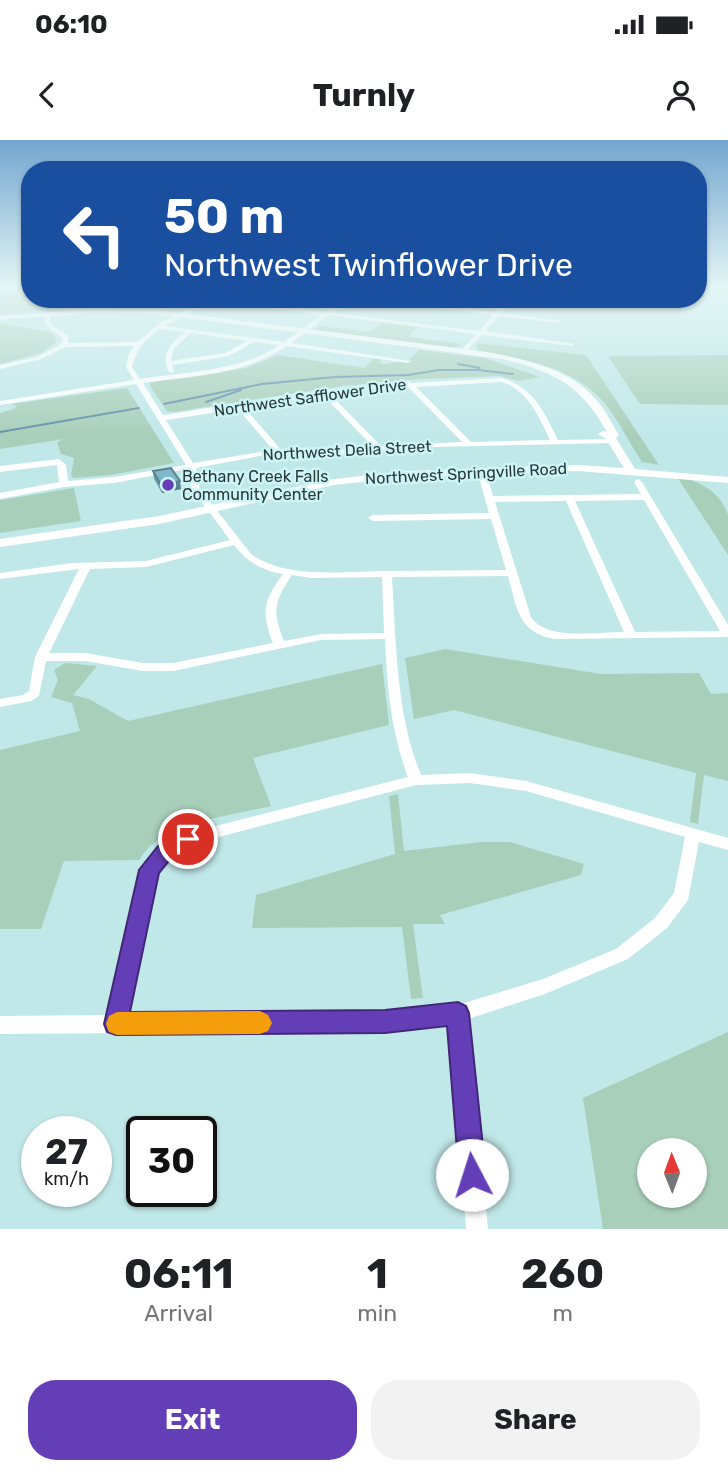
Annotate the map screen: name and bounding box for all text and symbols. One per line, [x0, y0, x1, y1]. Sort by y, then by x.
text: 06:10 [35, 9, 108, 40]
icon: back [28, 76, 66, 114]
text: Turnly [313, 76, 415, 114]
icon: person [662, 76, 700, 114]
text: 50 m [164, 187, 284, 245]
icon: left [49, 189, 140, 280]
text: Northwest Twinflower Drive [164, 246, 573, 284]
street label: Northwest Safflower Drive [213, 375, 408, 420]
street label: Northwest Delia Street [262, 437, 432, 464]
street label: Northwest Springville Road [365, 459, 567, 488]
place label: Bethany Creek Falls Community Center [182, 467, 328, 504]
marker: Bethany Creek Falls Community Center [160, 477, 176, 493]
pin [158, 809, 218, 869]
icon: arrive [169, 820, 207, 858]
speed limit sign: 30 [126, 1116, 217, 1207]
text: 27 [45, 1131, 88, 1173]
position arrow [435, 1138, 509, 1212]
north arrow [637, 1138, 707, 1208]
map controls [637, 1138, 707, 1208]
text: km/h [44, 1168, 89, 1190]
text: 06:11 [124, 1249, 234, 1299]
text: 1 [367, 1249, 388, 1299]
text: 260 [521, 1249, 604, 1299]
text: Arrival [144, 1299, 213, 1327]
text: min [357, 1299, 397, 1327]
text: m [552, 1299, 573, 1327]
button: Exit [28, 1380, 357, 1460]
button: Share [371, 1380, 700, 1460]

